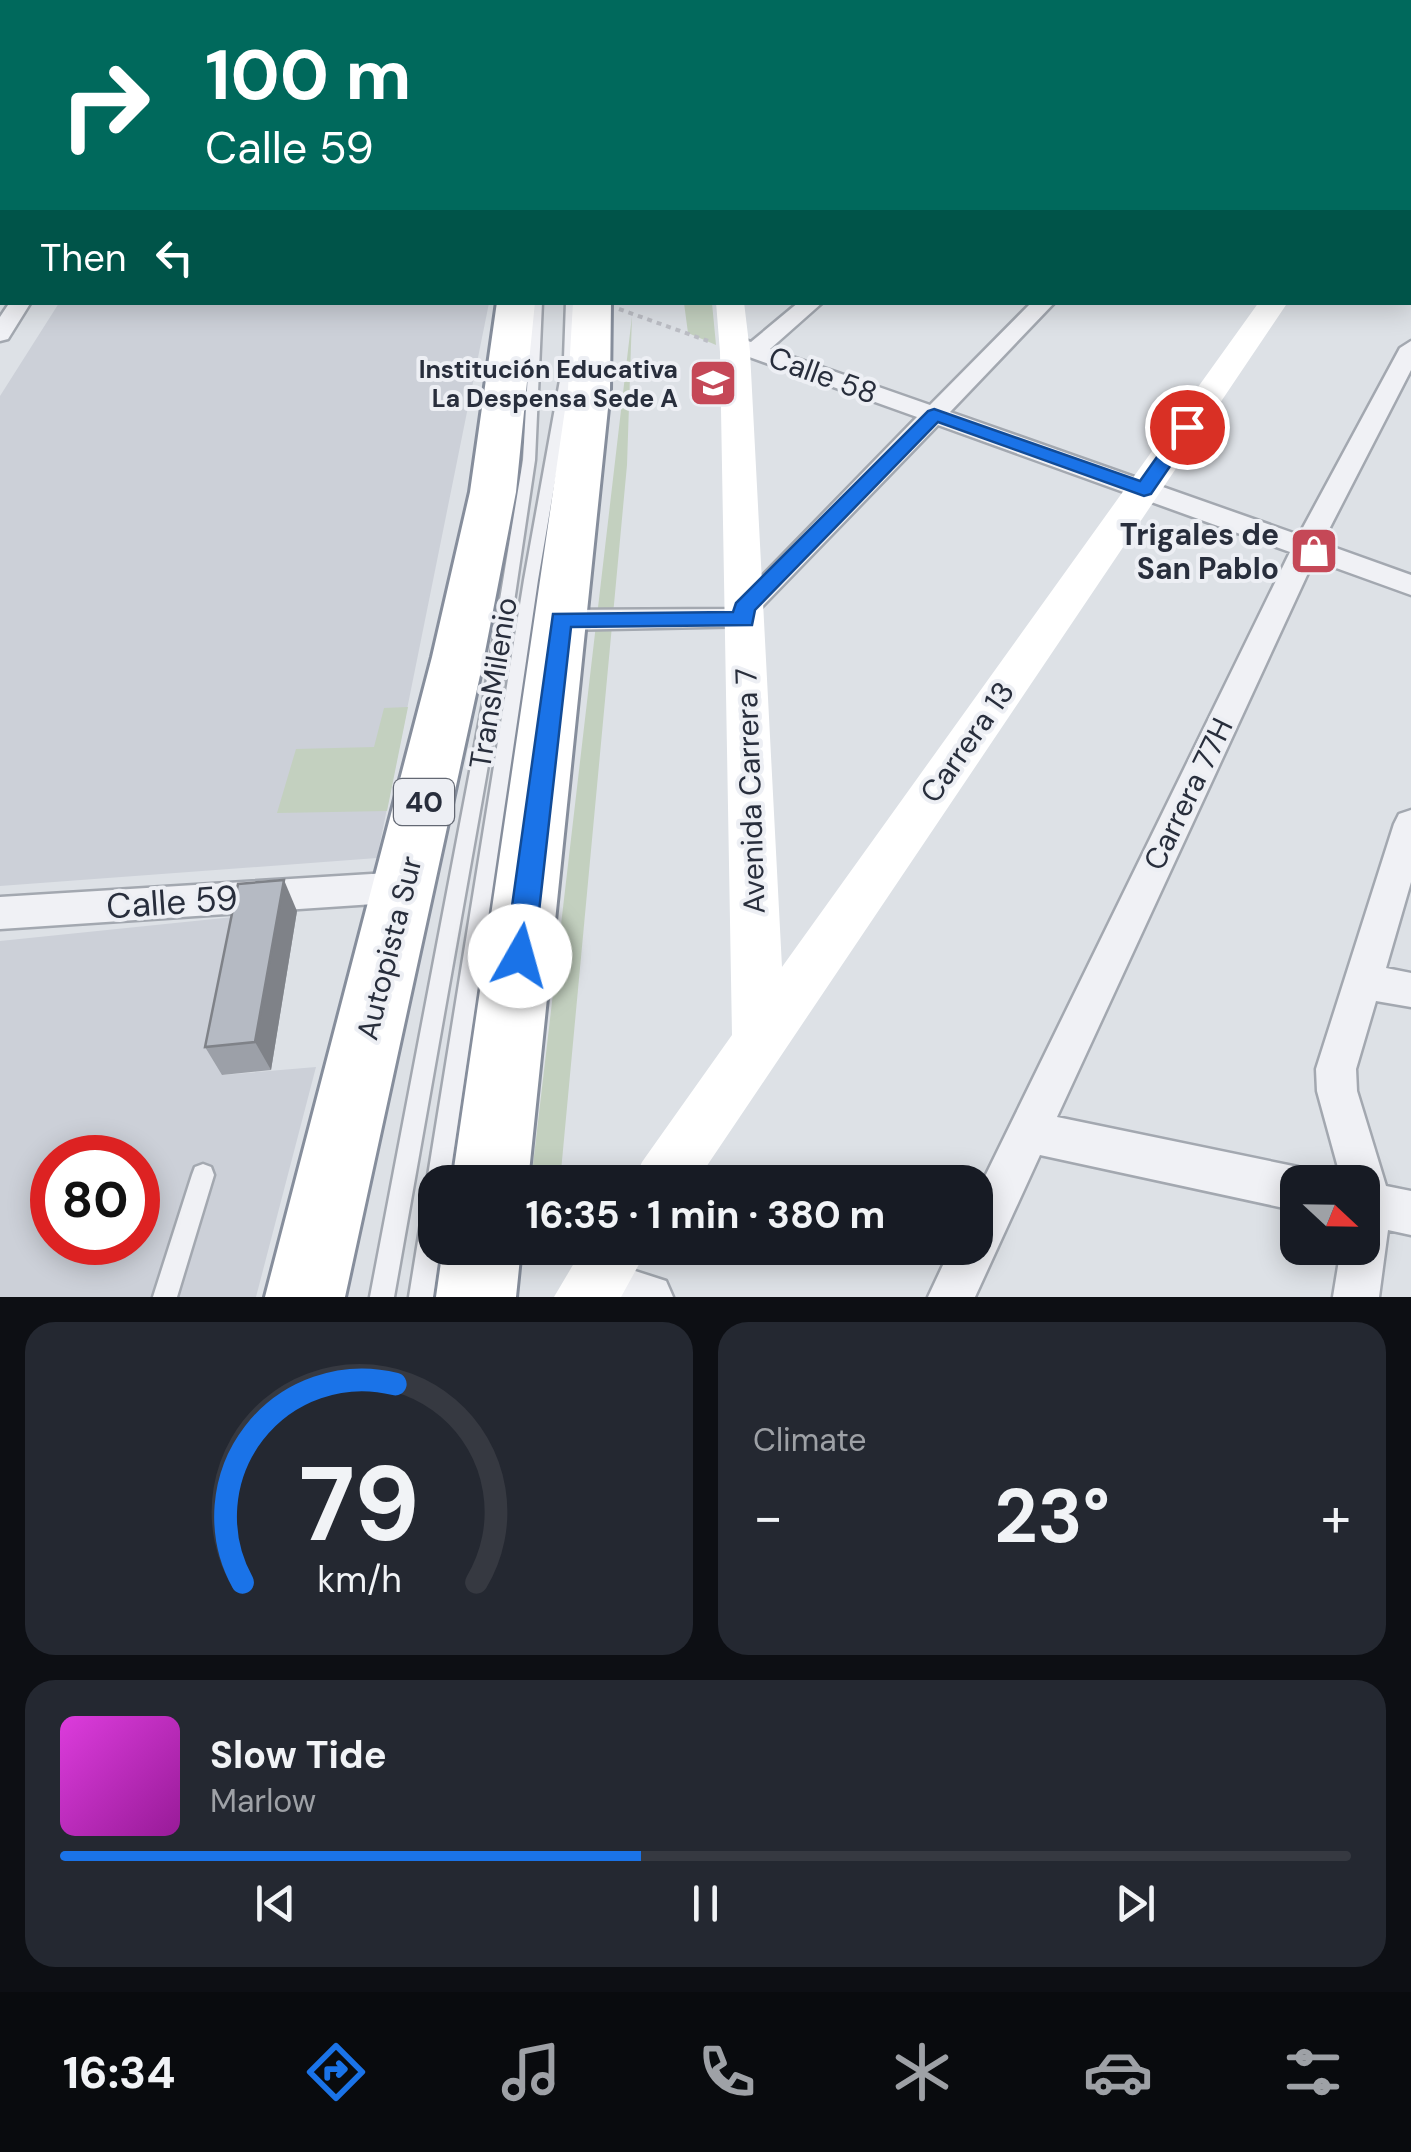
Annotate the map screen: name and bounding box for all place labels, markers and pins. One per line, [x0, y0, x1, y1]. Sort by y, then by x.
place label: Institución Educativa La Despensa Sede A [419, 353, 678, 415]
school or university icon: Institución Educativa La Despensa Sede A [687, 357, 739, 409]
pin [1145, 385, 1230, 470]
place label: Trigales de San Pablo [1120, 515, 1279, 588]
shop icon: Trigales de San Pablo [1288, 525, 1340, 577]

